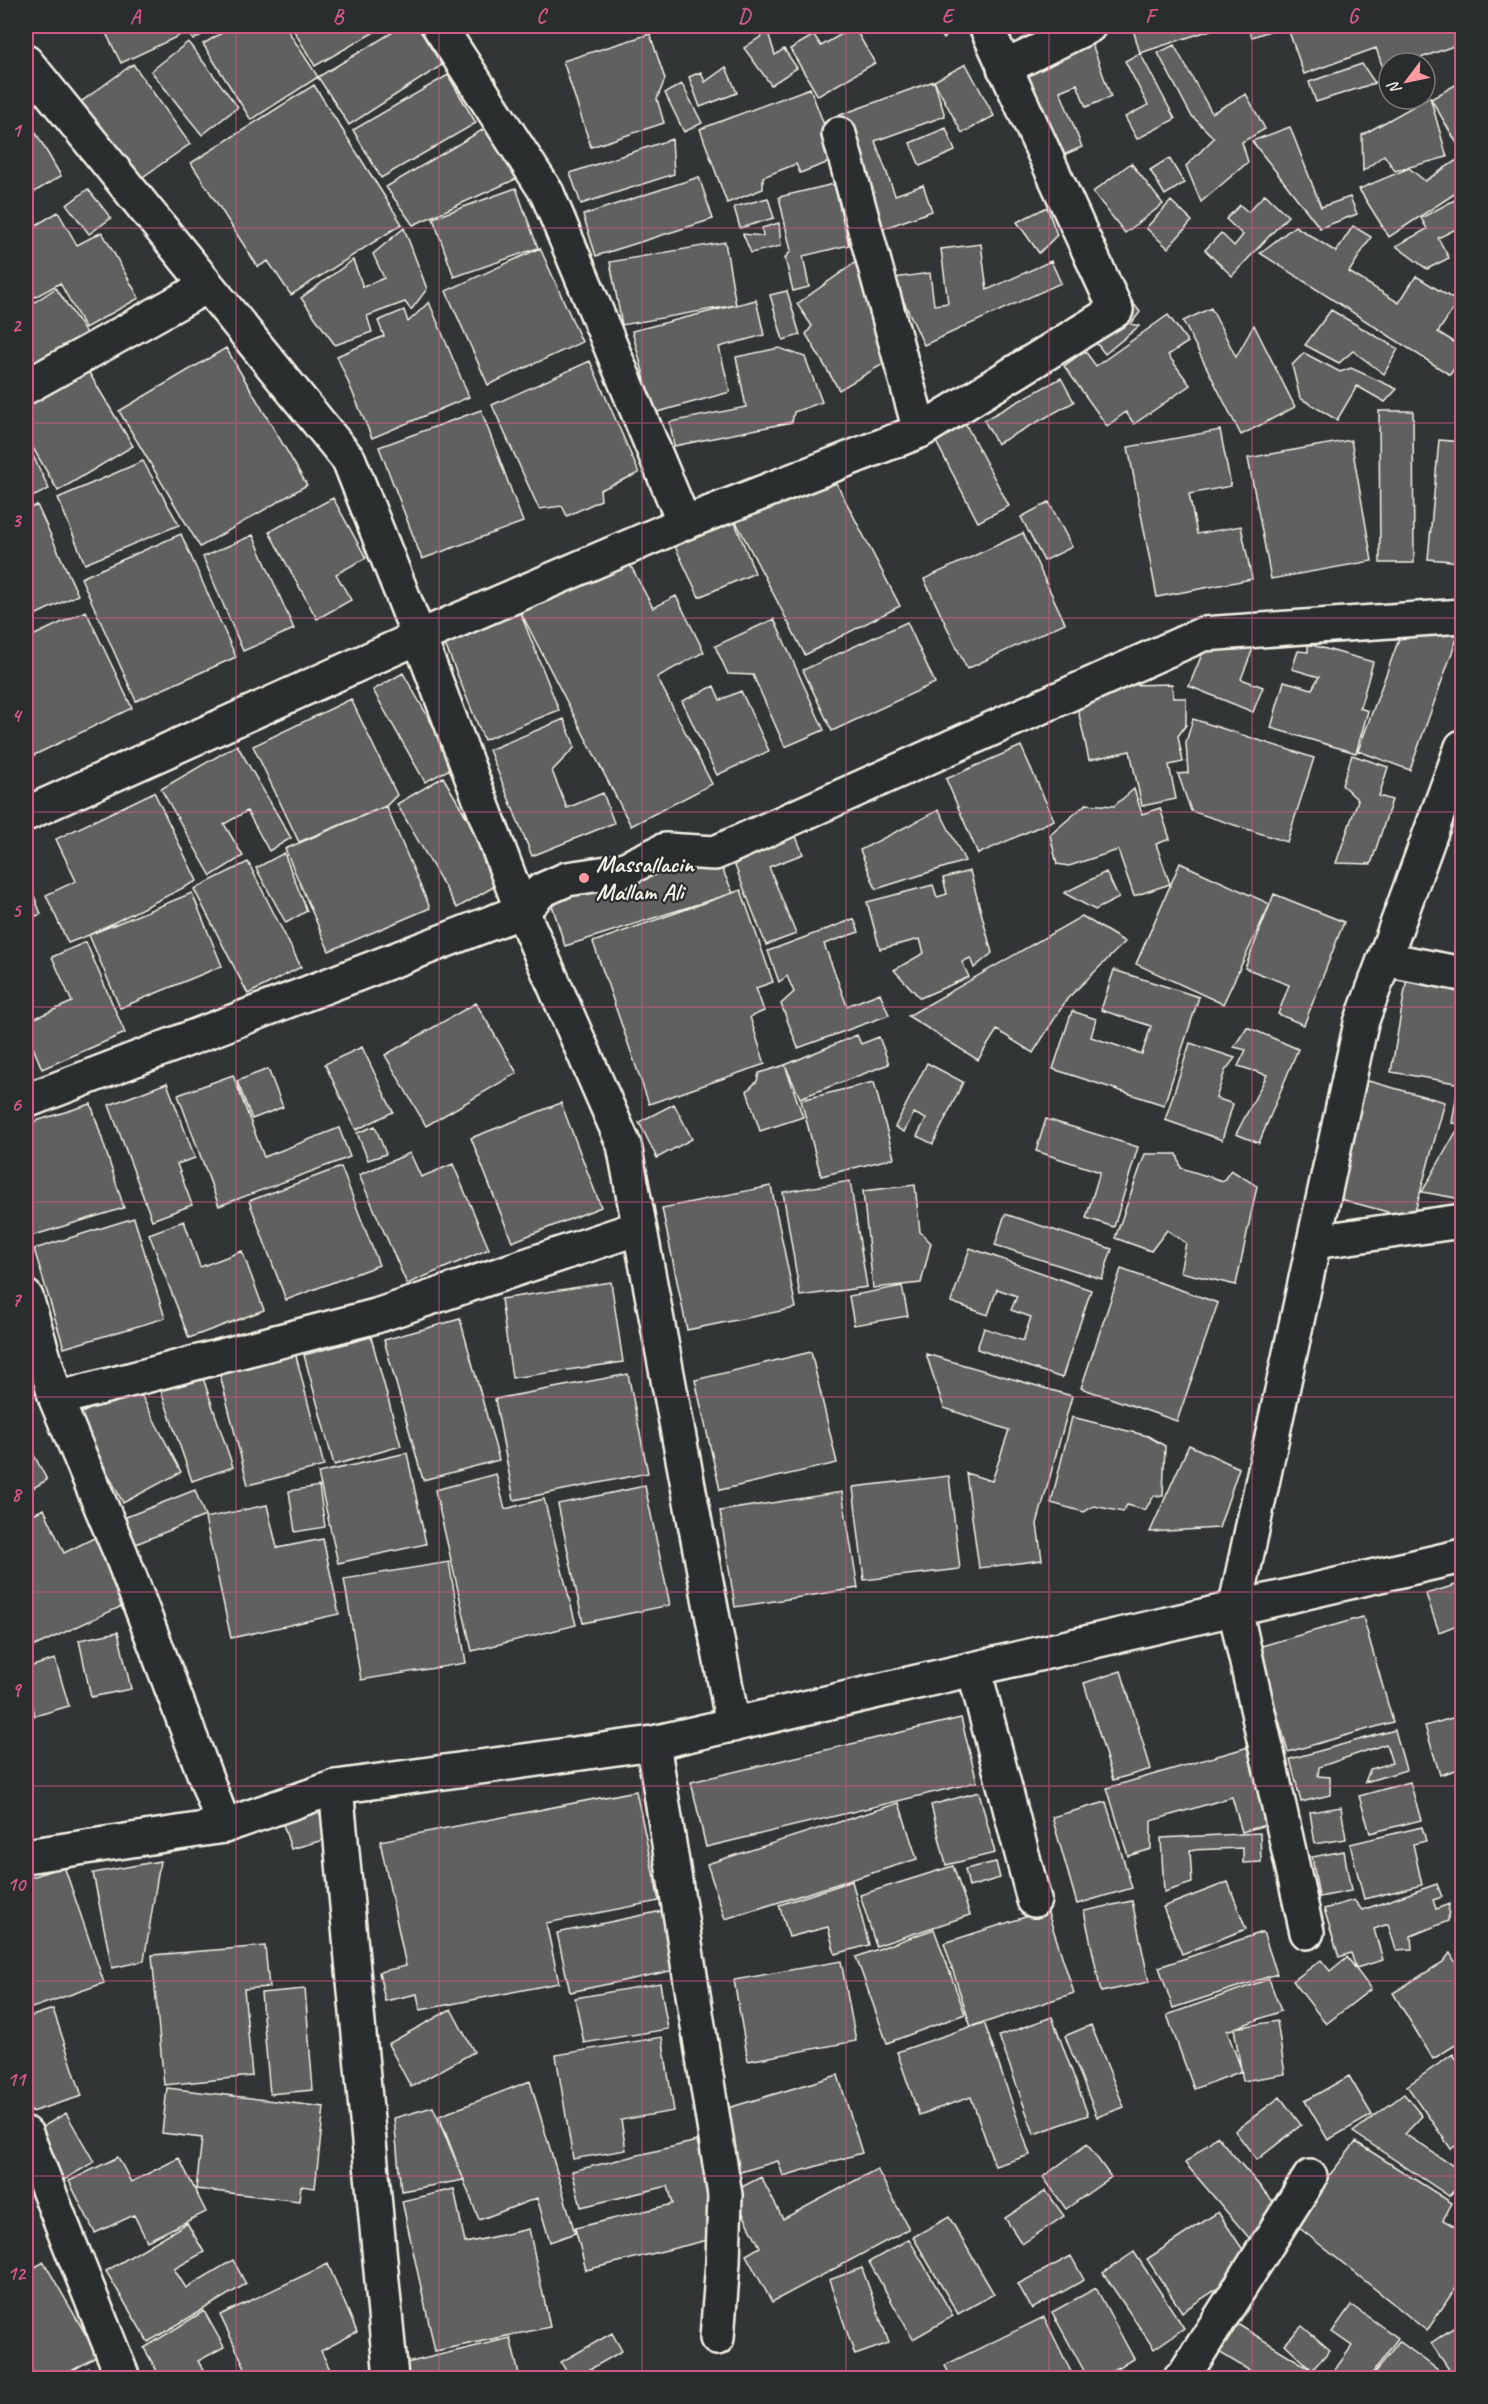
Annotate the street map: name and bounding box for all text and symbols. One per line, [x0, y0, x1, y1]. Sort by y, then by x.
text: A [130, 4, 142, 29]
text: B [333, 4, 345, 29]
text: C [536, 4, 548, 29]
text: D [738, 4, 752, 29]
text: E [942, 4, 956, 29]
text: F [1145, 4, 1159, 29]
text: G [1348, 4, 1361, 29]
north arrow [1377, 51, 1437, 111]
text: N [1382, 76, 1406, 98]
text: 1 [12, 118, 23, 143]
text: 2 [12, 313, 23, 338]
text: 3 [12, 508, 23, 533]
text: 4 [12, 703, 24, 728]
place label: Massallacin Mallam Ali [596, 849, 696, 907]
marker: Massallacin Mallam Ali [577, 871, 591, 885]
text: 5 [12, 898, 23, 923]
text: 6 [11, 1092, 22, 1117]
text: 7 [12, 1287, 23, 1312]
text: 8 [12, 1482, 24, 1507]
text: 9 [12, 1677, 23, 1702]
text: 10 [7, 1872, 27, 1897]
text: 11 [7, 2067, 27, 2092]
text: 12 [7, 2261, 27, 2286]

